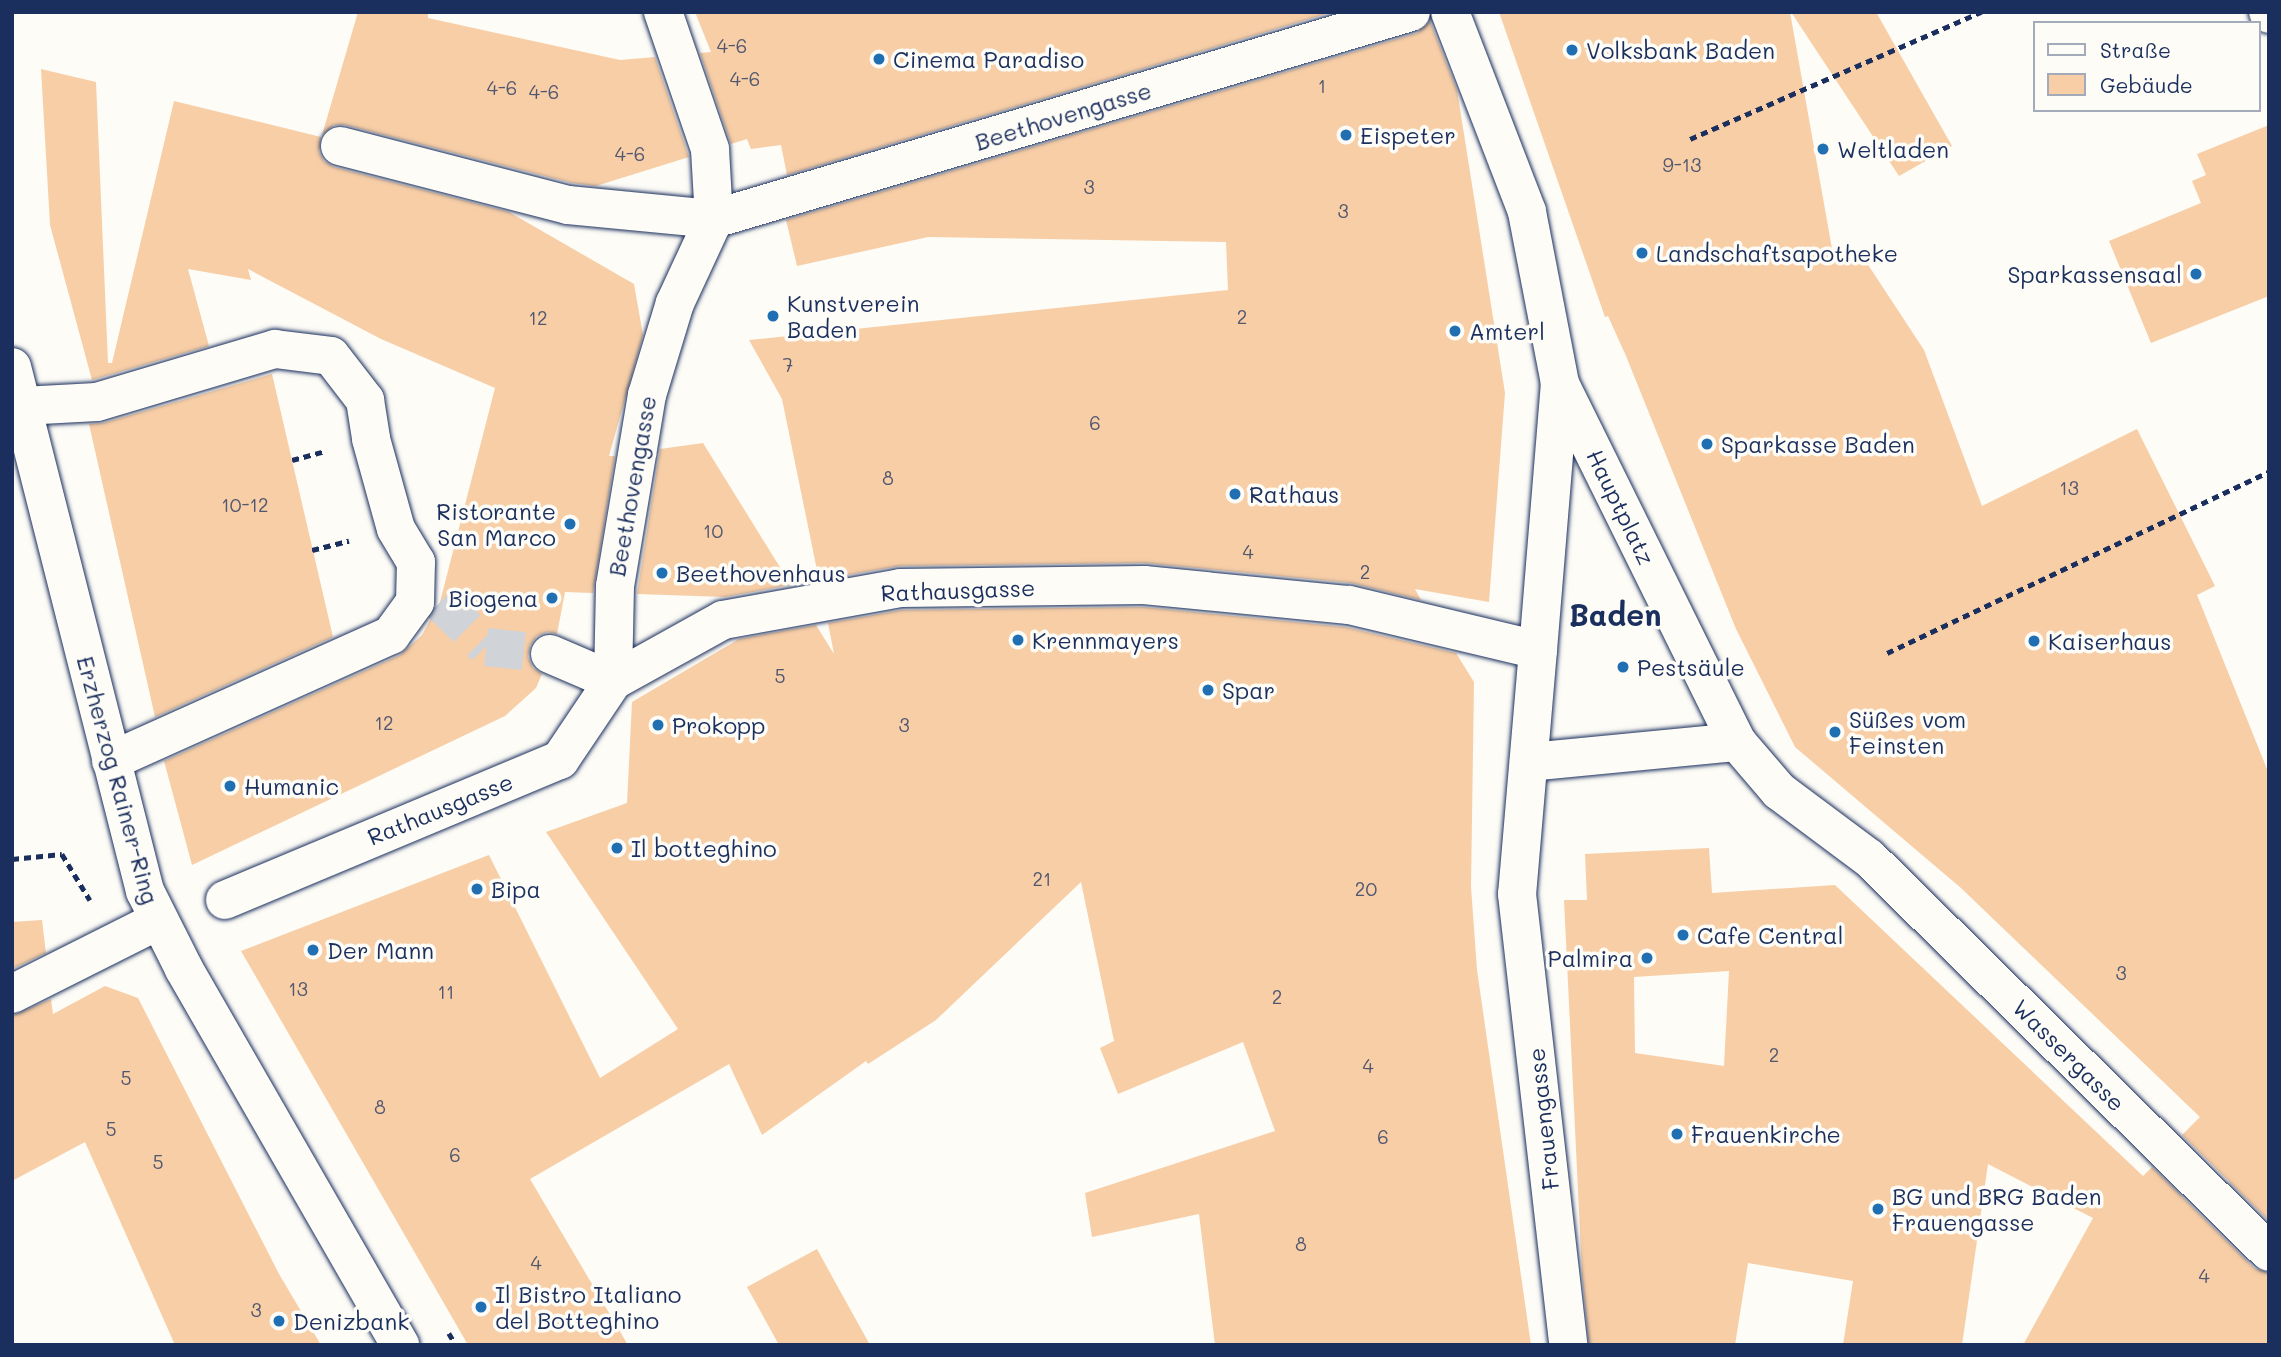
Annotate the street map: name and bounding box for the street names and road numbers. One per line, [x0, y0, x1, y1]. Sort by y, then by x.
street label: Beethovengasse [972, 76, 1154, 156]
street label: Beethovengasse [603, 394, 661, 578]
street label: Hauptplatz [1581, 445, 1661, 569]
street label: Rathausgasse [880, 574, 1036, 606]
street label: Erzherzog Rainer-Ring [72, 653, 164, 907]
street label: Rathausgasse [363, 767, 517, 851]
street label: Wassergasse [2007, 993, 2131, 1117]
street label: Frauengasse [1522, 1047, 1564, 1191]

